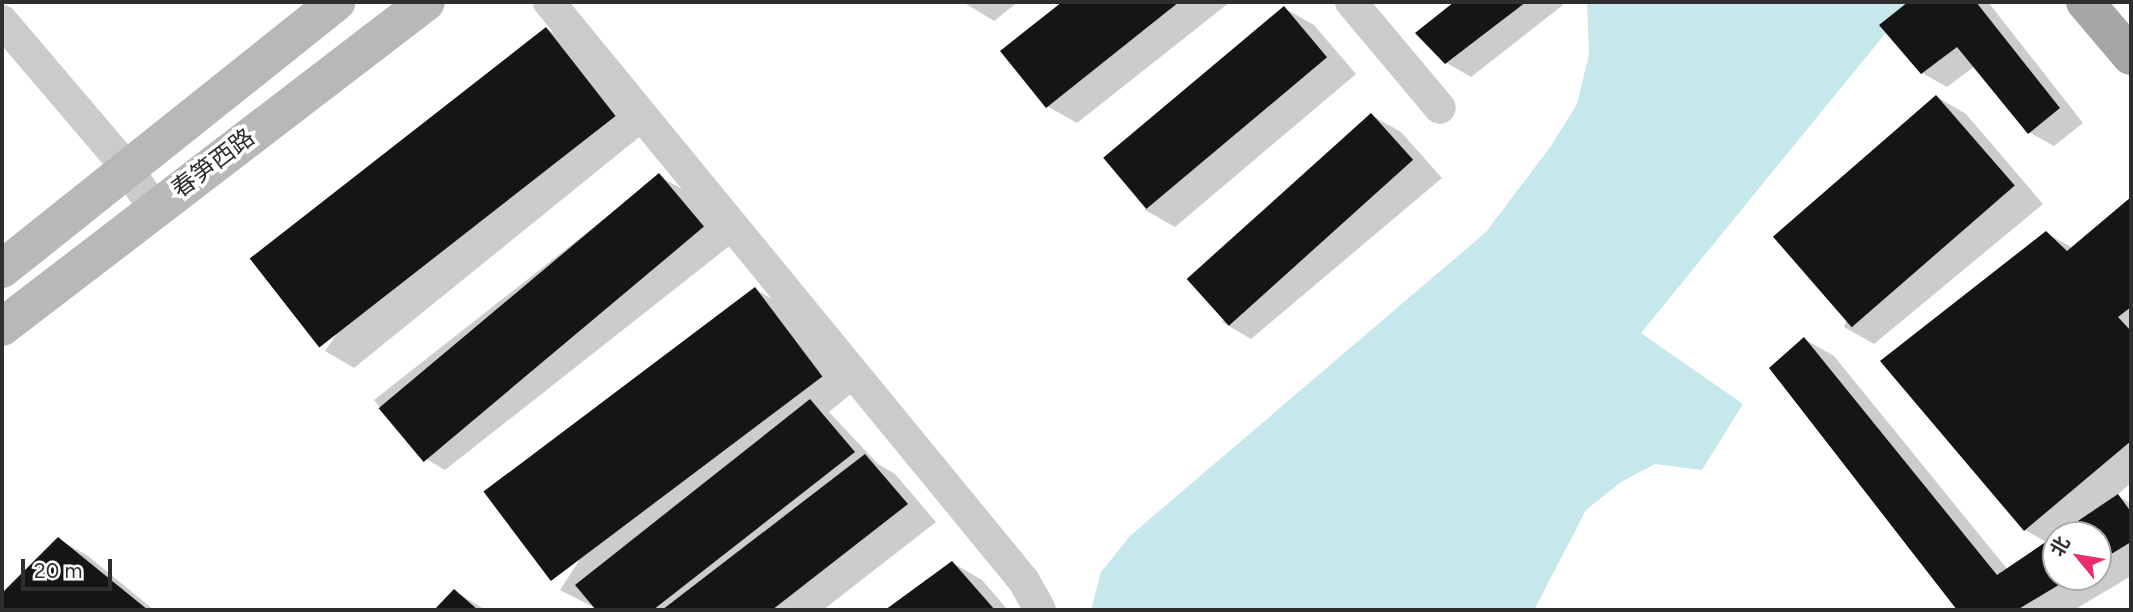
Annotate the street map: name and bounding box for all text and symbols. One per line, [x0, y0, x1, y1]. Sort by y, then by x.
street label: 春笋西路 [166, 123, 260, 203]
north arrow [2042, 521, 2112, 591]
text: 北 [2045, 532, 2075, 560]
scale bar [24, 546, 116, 590]
text: 20 m [34, 558, 82, 583]

